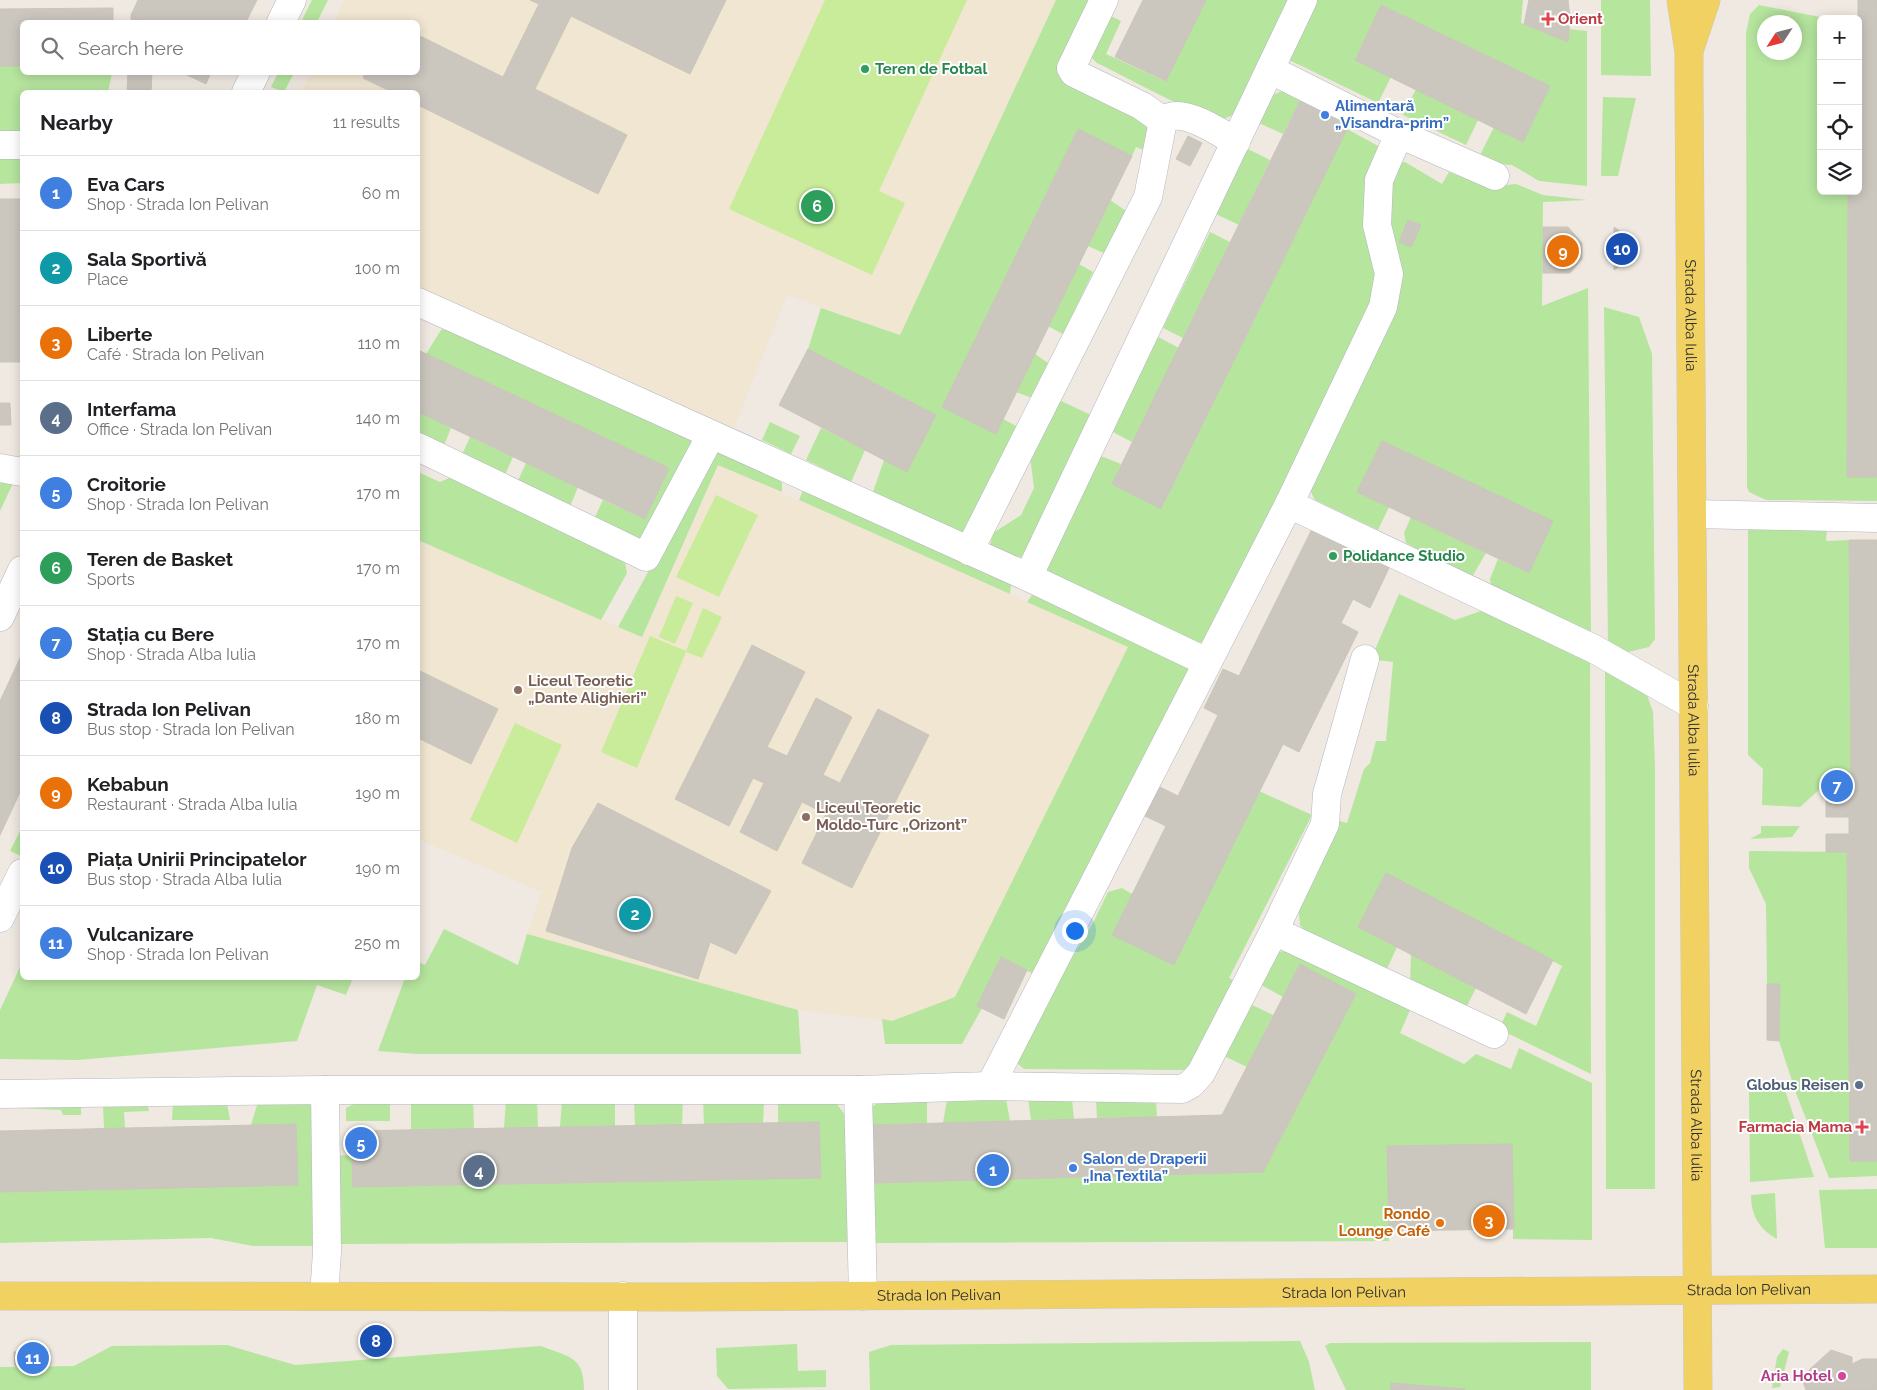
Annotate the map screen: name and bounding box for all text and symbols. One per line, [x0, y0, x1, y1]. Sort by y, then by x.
place label: Orient [1558, 10, 1603, 28]
marker: Orient [1542, 13, 1554, 25]
north arrow [1757, 15, 1802, 60]
map controls [1817, 15, 1862, 195]
button: + [1817, 15, 1862, 60]
search box [20, 20, 420, 75]
icon: search [38, 34, 66, 62]
text: Search here [78, 37, 184, 59]
place label: Teren de Fotbal [875, 60, 987, 78]
button: − [1817, 60, 1862, 105]
marker: Teren de Fotbal [859, 63, 871, 75]
place label: Alimentară „Visandra-prim” [1335, 97, 1449, 132]
button: locate [1817, 105, 1862, 150]
marker: Alimentară „Visandra-prim” [1319, 109, 1331, 121]
text: Nearby [40, 110, 113, 135]
text: 11 results [333, 113, 400, 132]
button: layers [1817, 150, 1862, 195]
text: Eva Cars [87, 173, 165, 195]
text: 1 [52, 184, 60, 203]
text: 60 m [362, 184, 400, 203]
pin: 6 [801, 187, 833, 225]
text: Shop · Strada Ion Pelivan [87, 195, 269, 214]
pin: 10 [1606, 230, 1638, 268]
pin: 9 [1547, 232, 1579, 270]
text: Sala Sportivă [87, 248, 207, 270]
text: 2 [51, 259, 61, 278]
text: 100 m [355, 259, 400, 278]
street label: Strada Alba Iulia [1681, 259, 1700, 371]
text: Place [87, 270, 128, 289]
text: Liberte [87, 323, 152, 345]
text: 3 [52, 334, 60, 353]
text: 110 m [358, 334, 400, 353]
text: Café · Strada Ion Pelivan [87, 345, 264, 364]
text: Interfama [87, 398, 176, 420]
text: 4 [51, 409, 61, 428]
text: 140 m [356, 409, 400, 428]
text: Office · Strada Ion Pelivan [87, 420, 272, 439]
text: Croitorie [87, 473, 166, 495]
text: 5 [52, 484, 60, 503]
text: 170 m [356, 484, 400, 503]
text: Shop · Strada Ion Pelivan [87, 495, 269, 514]
place label: Polidance Studio [1343, 547, 1465, 565]
text: Teren de Basket [87, 548, 233, 570]
marker: Polidance Studio [1327, 550, 1339, 562]
text: 6 [51, 559, 61, 578]
text: 170 m [356, 559, 400, 578]
text: Sports [87, 570, 135, 589]
text: Stația cu Bere [87, 623, 214, 645]
text: 7 [52, 634, 60, 653]
text: 170 m [356, 634, 400, 653]
text: Shop · Strada Alba Iulia [87, 645, 256, 664]
street label: Strada Alba Iulia [1684, 664, 1703, 776]
place label: Liceul Teoretic „Dante Alighieri” [528, 672, 647, 707]
marker: Liceul Teoretic „Dante Alighieri” [512, 684, 524, 696]
text: Strada Ion Pelivan [87, 698, 251, 720]
text: 8 [51, 709, 61, 728]
text: 180 m [355, 709, 400, 728]
text: Bus stop · Strada Ion Pelivan [87, 720, 295, 739]
pin: 7 [1821, 767, 1853, 805]
text: Kebabun [87, 773, 169, 795]
text: 9 [51, 784, 61, 803]
text: 190 m [355, 784, 400, 803]
text: Restaurant · Strada Alba Iulia [87, 795, 297, 814]
place label: Liceul Teoretic Moldo-Turc „Orizont” [816, 799, 967, 834]
marker: Liceul Teoretic Moldo-Turc „Orizont” [800, 811, 812, 823]
text: Piața Unirii Principatelor [87, 848, 307, 870]
text: 10 [47, 859, 65, 878]
text: 190 m [355, 859, 400, 878]
text: Bus stop · Strada Alba Iulia [87, 870, 282, 889]
pin: 2 [619, 895, 651, 933]
your location [1062, 918, 1088, 944]
text: Vulcanizare [87, 923, 194, 945]
text: 11 [48, 934, 64, 953]
text: 250 m [354, 934, 400, 953]
text: Shop · Strada Ion Pelivan [87, 945, 269, 964]
street label: Strada Alba Iulia [1687, 1069, 1706, 1181]
place label: Globus Reisen [1747, 1076, 1849, 1094]
marker: Globus Reisen [1853, 1079, 1865, 1091]
place label: Farmacia Mama [1738, 1118, 1852, 1136]
marker: Farmacia Mama [1856, 1121, 1868, 1133]
pin: 5 [345, 1124, 377, 1162]
place label: Salon de Draperii „Ina Textila” [1083, 1150, 1207, 1185]
pin: 1 [977, 1151, 1009, 1189]
pin: 4 [463, 1152, 495, 1190]
marker: Salon de Draperii „Ina Textila” [1067, 1162, 1079, 1174]
pin: 3 [1473, 1202, 1505, 1240]
place label: Rondo Lounge Café [1338, 1205, 1430, 1240]
marker: Rondo Lounge Café [1434, 1217, 1446, 1229]
street label: Strada Ion Pelivan [1687, 1280, 1811, 1299]
street label: Strada Ion Pelivan [1282, 1283, 1406, 1302]
street label: Strada Ion Pelivan [877, 1286, 1001, 1305]
pin: 8 [360, 1322, 392, 1360]
pin: 11 [17, 1339, 49, 1377]
place label: Aria Hotel [1761, 1367, 1832, 1385]
marker: Aria Hotel [1836, 1370, 1848, 1382]

